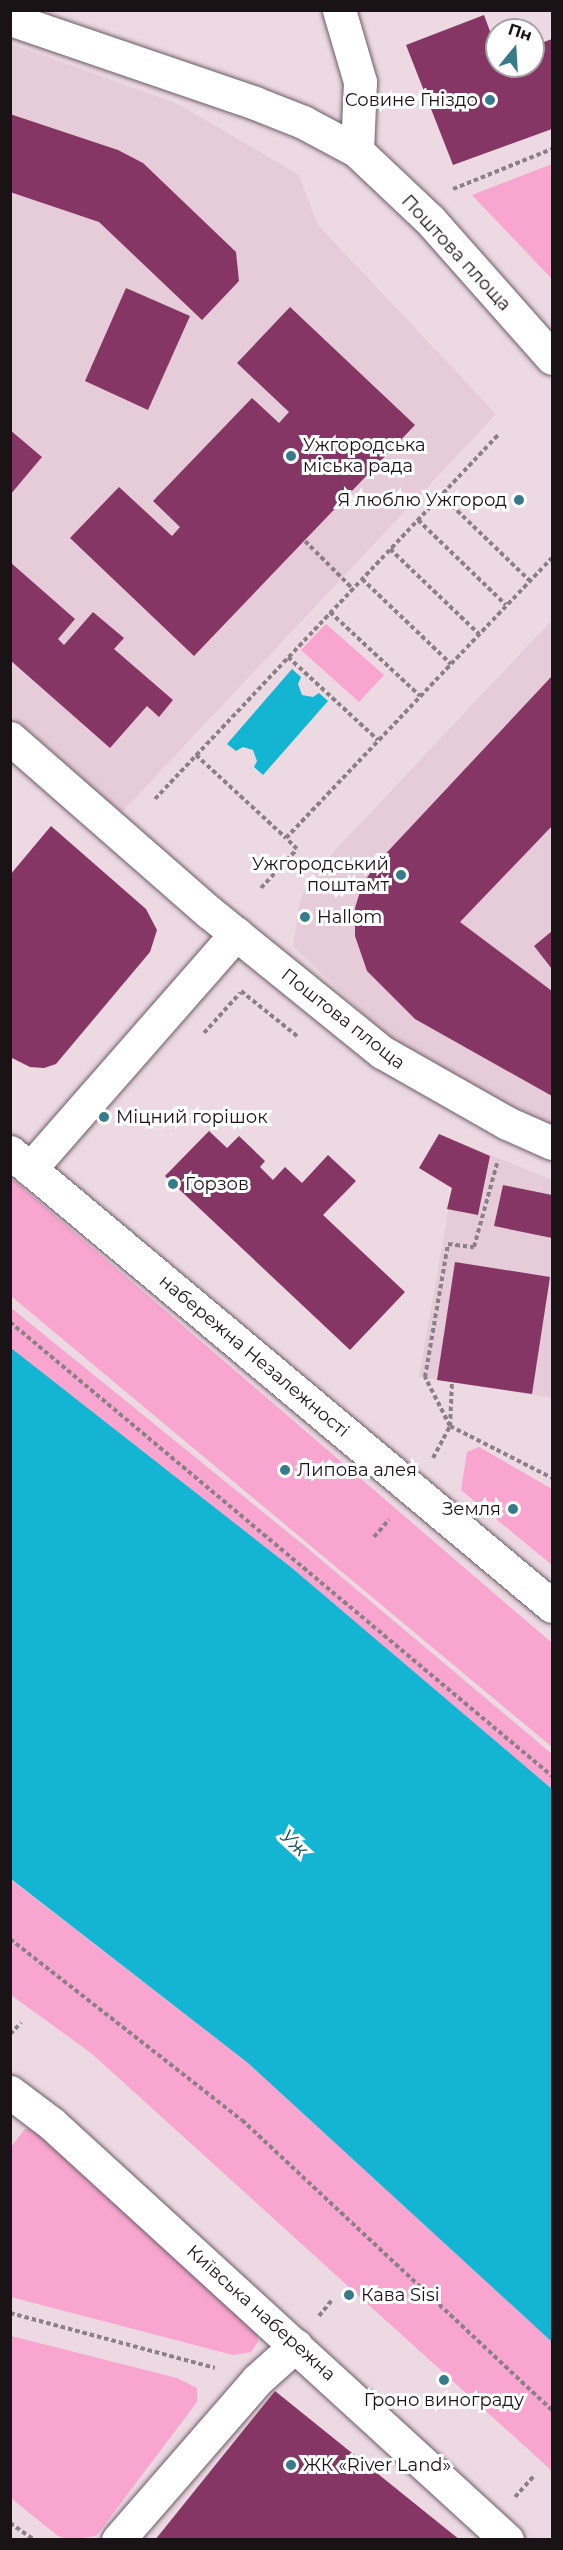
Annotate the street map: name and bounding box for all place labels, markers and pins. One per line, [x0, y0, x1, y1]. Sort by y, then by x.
place label: Совине Гніздо [345, 89, 478, 111]
marker: Совине Гніздо [483, 93, 497, 107]
place label: Ужгородська міська рада [303, 435, 426, 478]
marker: Ужгородська міська рада [284, 449, 298, 463]
place label: Я люблю Ужгород [337, 489, 507, 511]
marker: Я люблю Ужгород [512, 493, 526, 507]
place label: Ужгородський поштамт [252, 854, 389, 896]
marker: Ужгородський поштамт [394, 868, 408, 882]
place label: Hallom [317, 906, 382, 928]
marker: Hallom [298, 910, 312, 924]
place label: Міцний горішок [116, 1106, 268, 1128]
marker: Міцний горішок [97, 1110, 111, 1124]
place label: Горзов [185, 1173, 249, 1195]
marker: Горзов [166, 1177, 180, 1191]
place label: Липова алея [297, 1459, 417, 1481]
marker: Липова алея [278, 1463, 292, 1477]
place label: Земля [442, 1498, 501, 1520]
marker: Земля [506, 1502, 520, 1516]
place label: Кава Sisi [361, 2284, 440, 2306]
marker: Кава Sisi [342, 2288, 356, 2302]
marker: Гроно винограду [437, 2373, 451, 2387]
place label: Гроно винограду [364, 2389, 524, 2411]
place label: ЖК «River Land» [303, 2454, 451, 2476]
marker: ЖК «River Land» [284, 2458, 298, 2472]

